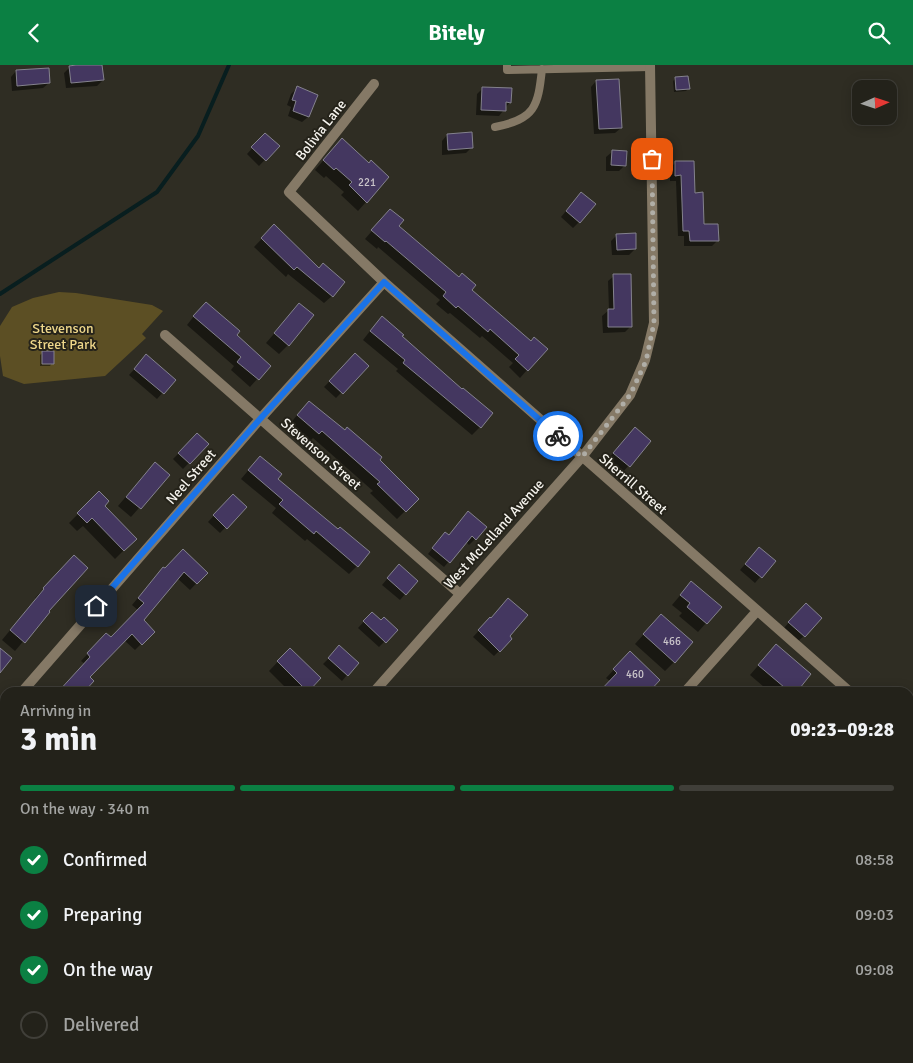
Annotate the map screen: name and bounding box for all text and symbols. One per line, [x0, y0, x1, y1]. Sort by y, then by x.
icon: back [20, 19, 48, 47]
text: Bitely [428, 19, 485, 46]
icon: search [865, 19, 893, 47]
north arrow [852, 80, 898, 125]
map controls [852, 80, 897, 125]
street label: Bolivia Lane [292, 96, 350, 164]
pin [631, 138, 673, 180]
icon: bag [638, 145, 666, 173]
house number: 221 [358, 176, 376, 189]
park label: Stevenson Street Park [30, 320, 96, 353]
courier [533, 411, 583, 461]
street label: Stevenson Street [277, 415, 365, 494]
icon: bike [544, 422, 572, 450]
street label: Neel Street [163, 446, 220, 508]
street label: Sherrill Street [596, 450, 670, 518]
street label: West McLelland Avenue [440, 476, 548, 592]
pin [75, 585, 117, 627]
icon: home [82, 592, 110, 620]
house number: 466 [663, 635, 681, 648]
house number: 460 [626, 668, 644, 681]
text: Arriving in [20, 701, 91, 721]
text: 09:23–09:28 [790, 718, 894, 742]
text: 3 min [20, 720, 97, 759]
text: On the way · 340 m [20, 799, 150, 819]
icon: check [20, 846, 48, 874]
text: Confirmed [63, 848, 147, 872]
text: 08:58 [855, 850, 894, 870]
icon: check [20, 901, 48, 929]
text: Preparing [63, 903, 142, 927]
text: 09:03 [855, 905, 894, 925]
icon: check [20, 956, 48, 984]
text: On the way [63, 958, 153, 982]
text: 09:08 [855, 960, 894, 980]
text: Delivered [63, 1013, 139, 1037]

